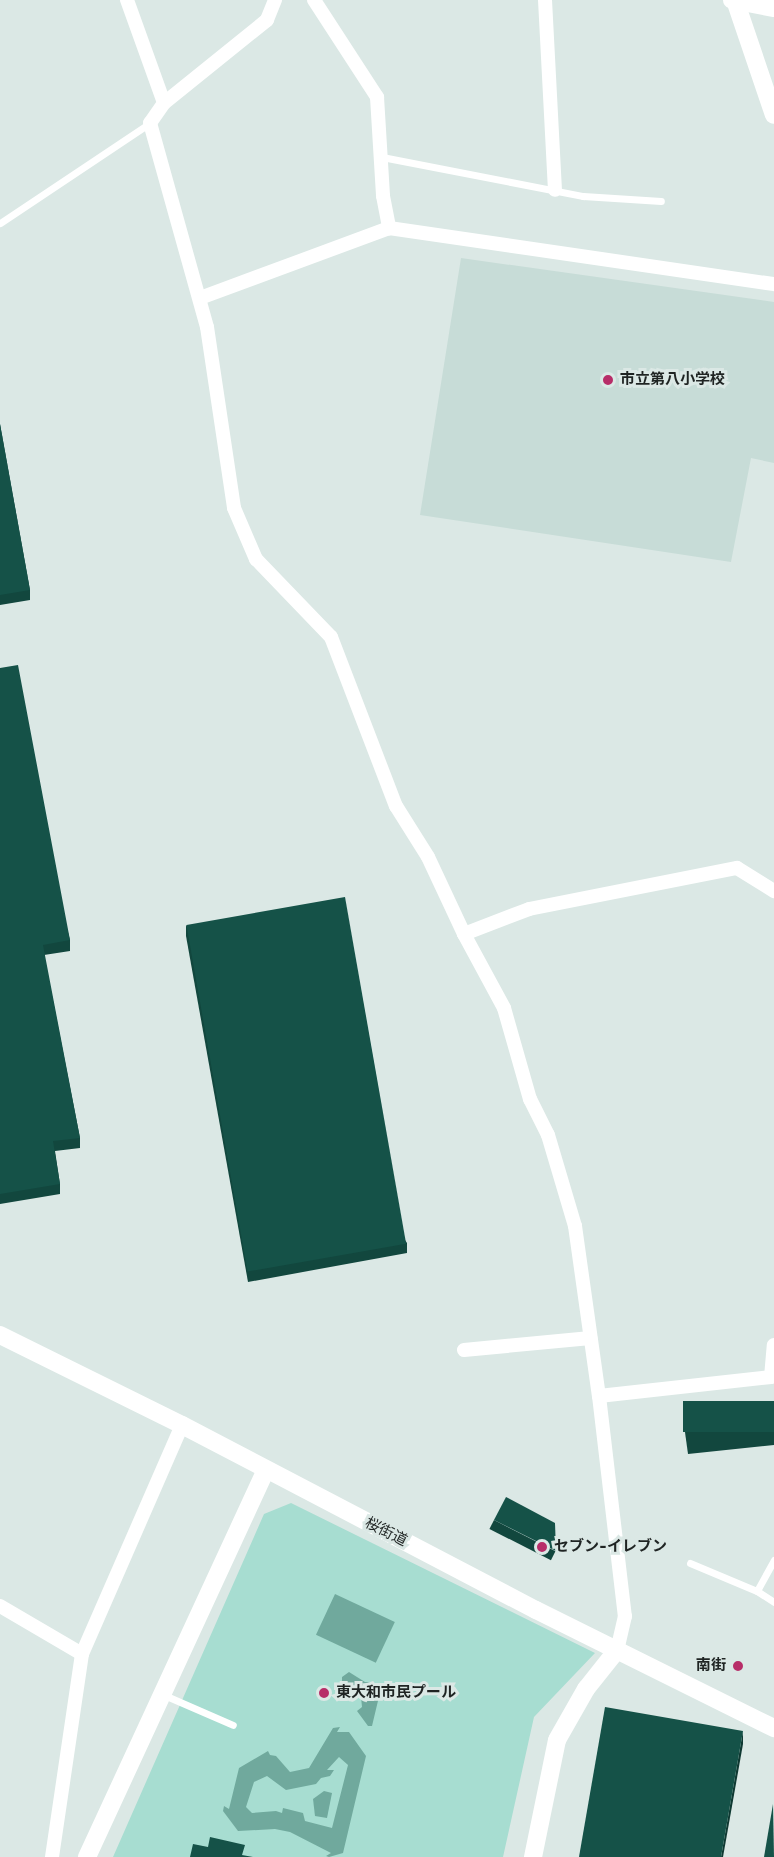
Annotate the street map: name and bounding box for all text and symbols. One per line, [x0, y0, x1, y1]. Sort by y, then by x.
place label: 市立第八小学校 [620, 371, 725, 389]
marker: 市立第八小学校 [601, 373, 615, 387]
street label: 桜街道 [362, 1514, 410, 1550]
place label: セブン-イレブン [554, 1538, 667, 1556]
marker: セブン-イレブン [535, 1540, 549, 1554]
place label: 南街 [696, 1657, 726, 1675]
marker: 南街 [731, 1659, 745, 1673]
place label: 東大和市民プール [336, 1684, 456, 1702]
marker: 東大和市民プール [317, 1686, 331, 1700]

